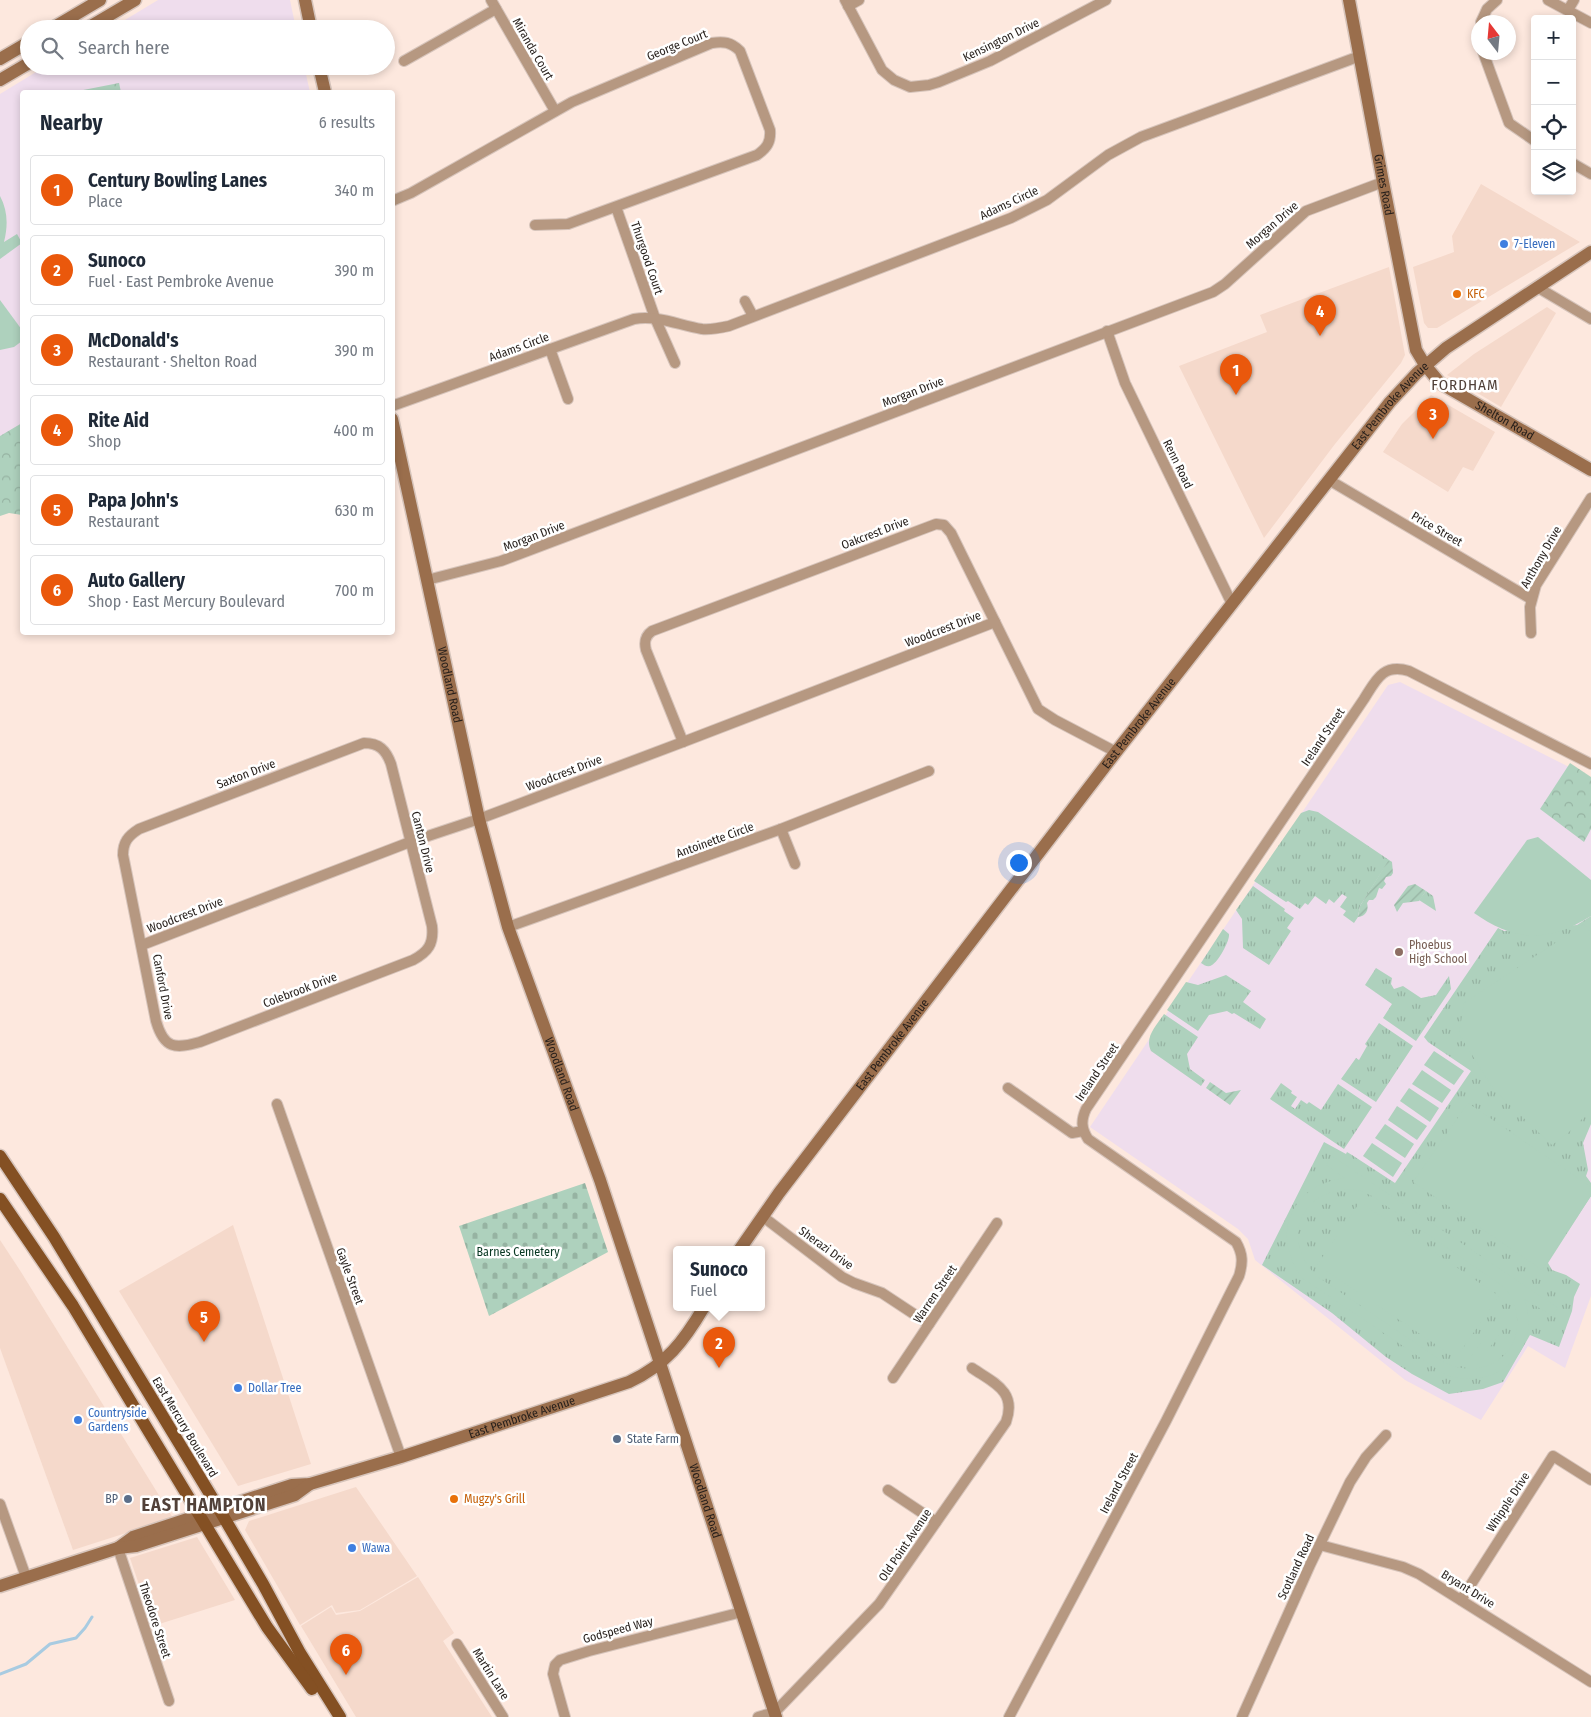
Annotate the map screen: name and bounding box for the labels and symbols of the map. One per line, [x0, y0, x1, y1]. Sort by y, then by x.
street label: Kensington Drive [961, 15, 1041, 65]
north arrow [1471, 15, 1516, 60]
street label: Miranda Court [510, 16, 556, 83]
street label: George Court [645, 27, 709, 63]
street label: Grimes Road [1371, 153, 1396, 217]
street label: Adams Circle [978, 183, 1041, 223]
street label: Morgan Drive [1243, 198, 1301, 252]
street label: Thurgood Court [628, 220, 666, 296]
place label: 7-Eleven [1514, 237, 1555, 251]
marker: 7-Eleven [1498, 238, 1510, 250]
place label: KFC [1467, 287, 1485, 301]
marker: KFC [1451, 288, 1463, 300]
pin: 4 [1304, 295, 1336, 336]
street label: Adams Circle [487, 330, 551, 364]
pin: 1 [1220, 354, 1252, 395]
street label: East Pembroke Avenue [1349, 359, 1432, 452]
street label: Morgan Drive [880, 374, 946, 410]
district label: FORDHAM [1431, 376, 1499, 394]
pin: 3 [1417, 398, 1449, 439]
street label: Shelton Road [1473, 398, 1537, 443]
street label: Renn Road [1160, 437, 1196, 491]
street label: Price Street [1409, 509, 1465, 549]
street label: Oakcrest Drive [839, 514, 911, 552]
street label: Morgan Drive [501, 518, 567, 554]
street label: Anthony Drive [1518, 524, 1564, 590]
street label: Woodcrest Drive [903, 608, 983, 650]
street label: Woodland Road [435, 645, 465, 724]
street label: East Pembroke Avenue [1099, 675, 1178, 771]
street label: Ireland Street [1298, 705, 1348, 769]
street label: Woodcrest Drive [524, 752, 604, 794]
street label: Saxton Drive [215, 756, 277, 792]
street label: Canton Drive [409, 810, 437, 874]
street label: Antoinette Circle [674, 819, 756, 861]
your location [1006, 850, 1032, 876]
street label: Woodcrest Drive [145, 894, 225, 936]
place label: Phoebus High School [1409, 938, 1467, 966]
marker: Phoebus High School [1393, 946, 1405, 958]
street label: Canford Drive [150, 953, 176, 1021]
street label: Colebrook Drive [261, 969, 339, 1010]
street label: East Pembroke Avenue [853, 996, 932, 1093]
street label: Woodland Road [542, 1036, 581, 1113]
street label: Ireland Street [1072, 1040, 1122, 1104]
street label: Sherazi Drive [796, 1224, 856, 1272]
park label: Barnes Cemetery [477, 1245, 560, 1259]
street label: Gayle Street [333, 1246, 367, 1306]
street label: Warren Street [910, 1262, 960, 1326]
pin: 5 [188, 1301, 220, 1342]
pin: 2 [703, 1327, 735, 1368]
street label: East Mercury Boulevard [149, 1374, 221, 1480]
place label: Dollar Tree [248, 1381, 301, 1395]
marker: Dollar Tree [232, 1382, 244, 1394]
street label: East Pembroke Avenue [467, 1393, 577, 1441]
place label: Countryside Gardens [88, 1406, 147, 1434]
marker: Countryside Gardens [72, 1414, 84, 1426]
place label: State Farm [627, 1432, 679, 1446]
marker: State Farm [611, 1433, 623, 1445]
street label: Ireland Street [1097, 1450, 1141, 1516]
street label: Woodland Road [686, 1462, 724, 1540]
street label: Whipple Drive [1484, 1469, 1533, 1534]
place label: BP [105, 1492, 118, 1506]
place label: Mugzy's Grill [464, 1492, 525, 1506]
marker: BP [122, 1493, 134, 1505]
marker: Mugzy's Grill [448, 1493, 460, 1505]
district label: EAST HAMPTON [141, 1494, 267, 1516]
street label: Old Point Avenue [876, 1506, 934, 1584]
street label: Scotland Road [1275, 1532, 1317, 1602]
place label: Wawa [362, 1541, 390, 1555]
marker: Wawa [346, 1542, 358, 1554]
street label: Bryant Drive [1439, 1567, 1497, 1611]
street label: Theodore Street [136, 1580, 174, 1660]
street label: Godspeed Way [581, 1614, 655, 1646]
pin: 6 [330, 1634, 362, 1675]
street label: Martin Lane [470, 1646, 512, 1702]

